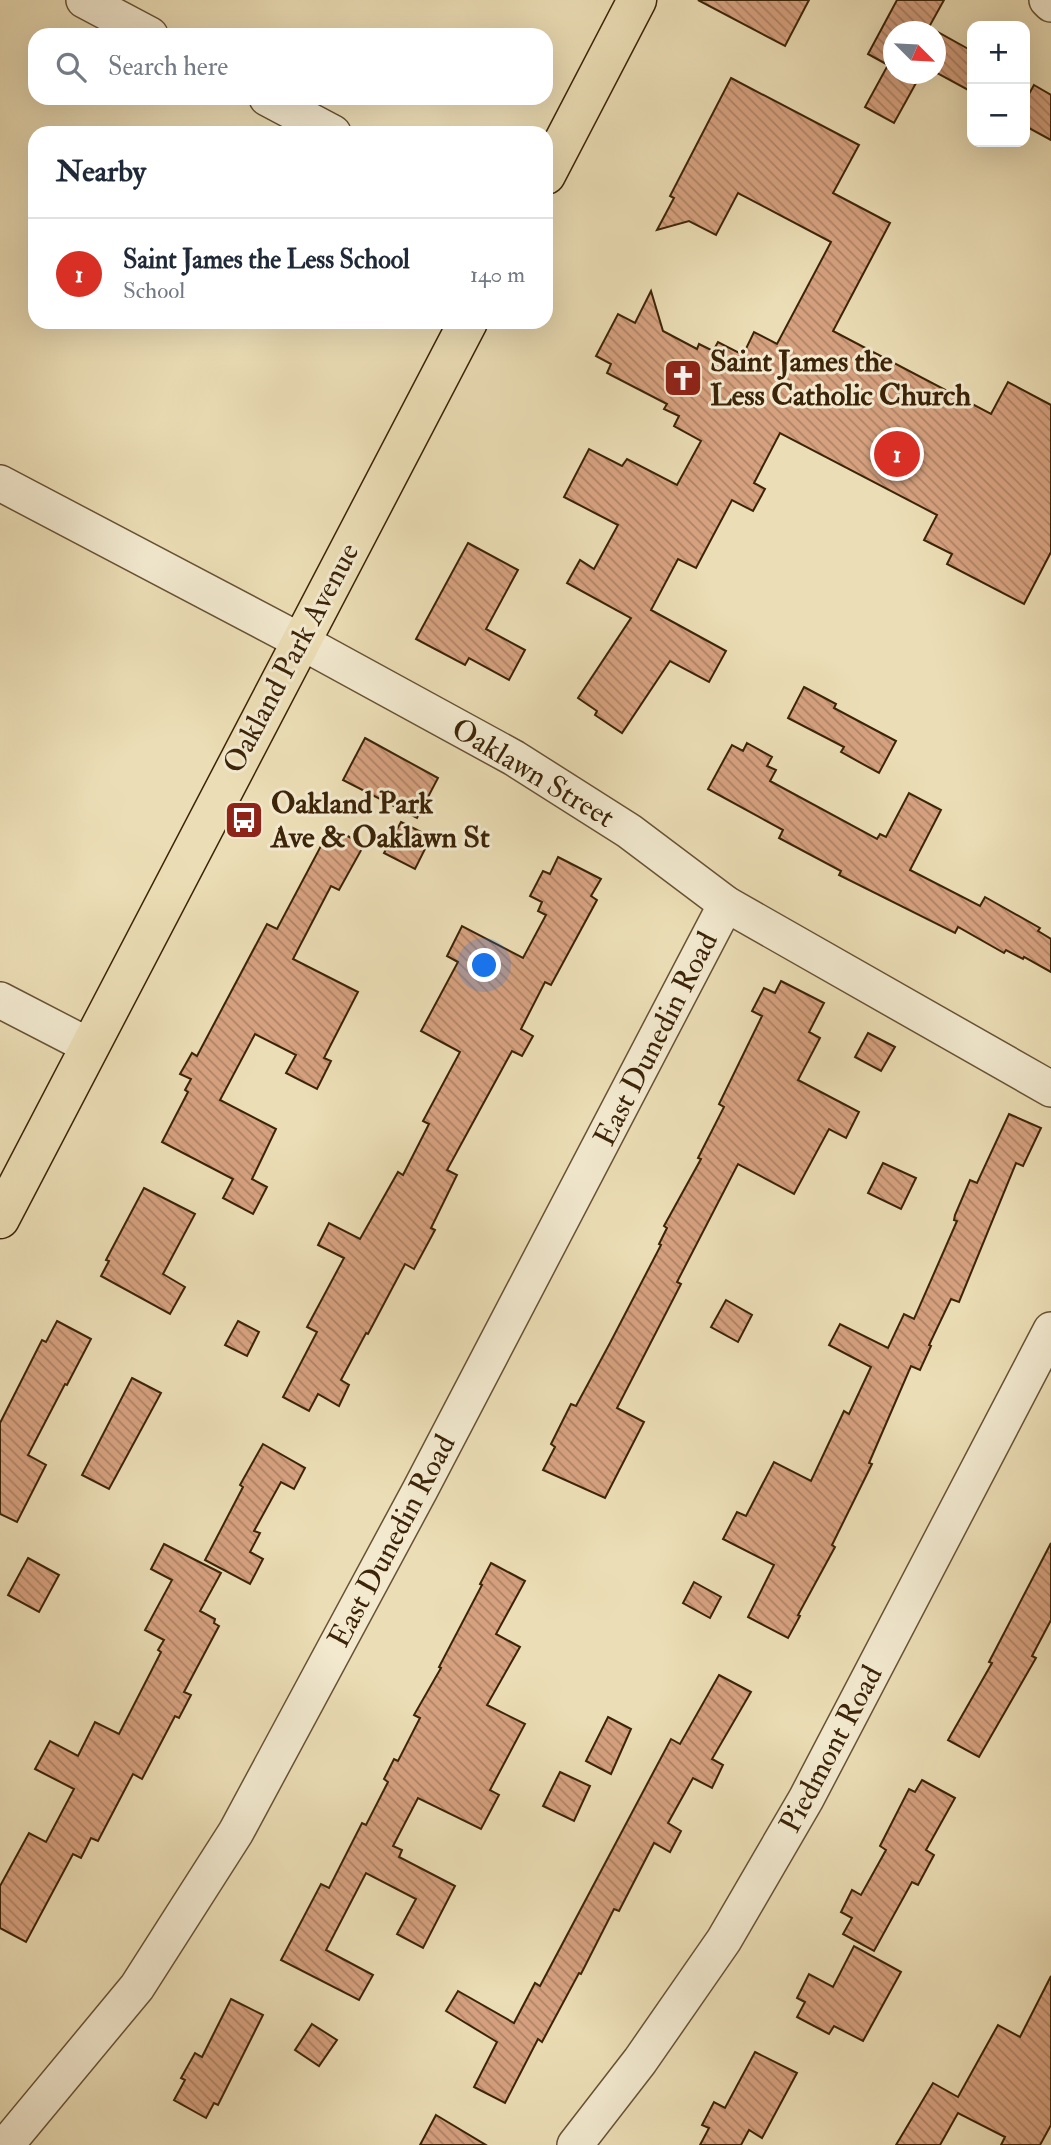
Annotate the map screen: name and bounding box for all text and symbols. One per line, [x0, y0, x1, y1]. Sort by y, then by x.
north arrow [883, 21, 946, 84]
map controls [967, 21, 1030, 147]
button: + [967, 21, 1030, 84]
search box [28, 28, 553, 105]
icon: search [52, 48, 90, 86]
text: Search here [108, 51, 228, 83]
button: − [967, 84, 1030, 147]
text: Nearby [56, 153, 146, 190]
text: Saint James the Less School [123, 244, 410, 276]
text: 1 [75, 260, 83, 289]
text: 140 m [470, 260, 525, 289]
text: School [123, 276, 185, 305]
place label: Saint James the Less Catholic Church [710, 343, 971, 414]
church icon: Saint James the Less Catholic Church [662, 357, 704, 399]
pin: 1 [874, 428, 920, 480]
street label: Oakland Park Avenue [215, 537, 367, 779]
street label: Oaklawn Street [445, 710, 621, 836]
place label: Oakland Park Ave & Oaklawn St [269, 785, 490, 856]
bus stop icon: Oakland Park Ave & Oaklawn St [223, 799, 265, 841]
street label: East Dunedin Road [586, 925, 726, 1152]
your location [467, 948, 501, 982]
street label: East Dunedin Road [320, 1428, 464, 1654]
street label: Piedmont Road [771, 1659, 891, 1839]

